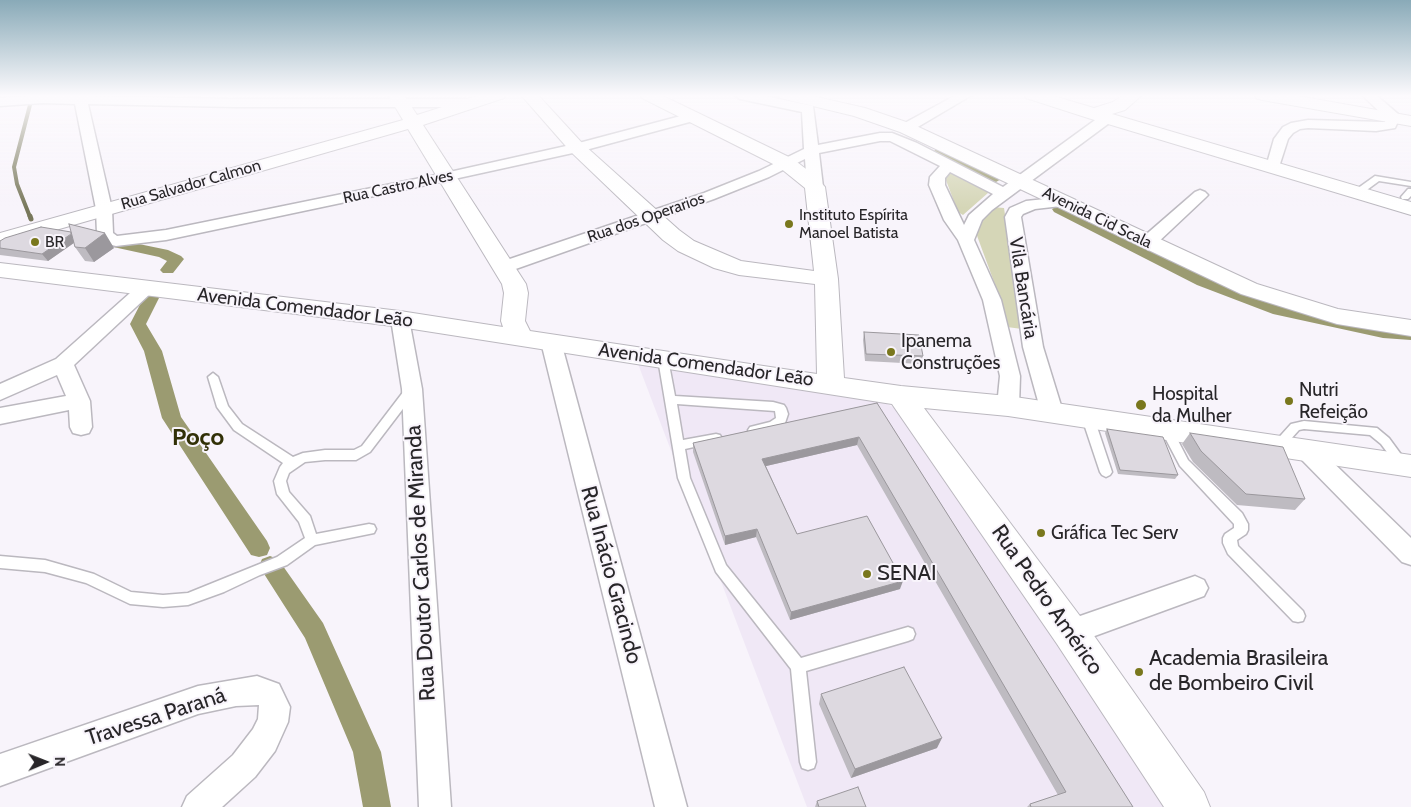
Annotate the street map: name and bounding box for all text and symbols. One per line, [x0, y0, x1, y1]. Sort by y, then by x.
street label: Rua Salvador Calmon [119, 156, 263, 214]
street label: Rua Castro Alves [341, 166, 455, 208]
street label: Avenida Cid Scala [1039, 183, 1155, 253]
street label: Rua dos Operarios [585, 189, 707, 247]
place label: Instituto Espírita Manoel Batista [799, 205, 908, 243]
marker: Instituto Espírita Manoel Batista [783, 218, 795, 230]
place label: BR [45, 232, 64, 252]
marker: BR [29, 236, 41, 248]
street label: Vila Bancária [1004, 236, 1042, 340]
street label: Avenida Comendador Leão [196, 283, 414, 333]
place label: Ipanema Construções [901, 330, 1000, 374]
street label: Avenida Comendador Leão [597, 339, 815, 391]
marker: Ipanema Construções [885, 346, 897, 358]
place label: Nutri Refeição [1299, 379, 1368, 423]
place label: Hospital da Mulher [1152, 383, 1232, 427]
marker: Nutri Refeição [1283, 395, 1295, 407]
marker: Hospital da Mulher [1134, 398, 1148, 412]
district label: Poço [172, 424, 224, 452]
street label: Rua Doutor Carlos de Miranda [401, 424, 441, 702]
street label: Rua Inácio Gracindo [575, 483, 647, 667]
street label: Rua Pedro Américo [985, 520, 1109, 680]
place label: Gráfica Tec Serv [1051, 522, 1178, 544]
marker: Gráfica Tec Serv [1035, 527, 1047, 539]
place label: SENAI [877, 561, 937, 587]
marker: SENAI [861, 568, 873, 580]
place label: Academia Brasileira de Bombeiro Civil [1149, 646, 1328, 698]
marker: Academia Brasileira de Bombeiro Civil [1133, 666, 1145, 678]
street label: Travessa Paraná [83, 682, 229, 752]
north arrow [20, 737, 70, 787]
text: N [51, 757, 69, 767]

